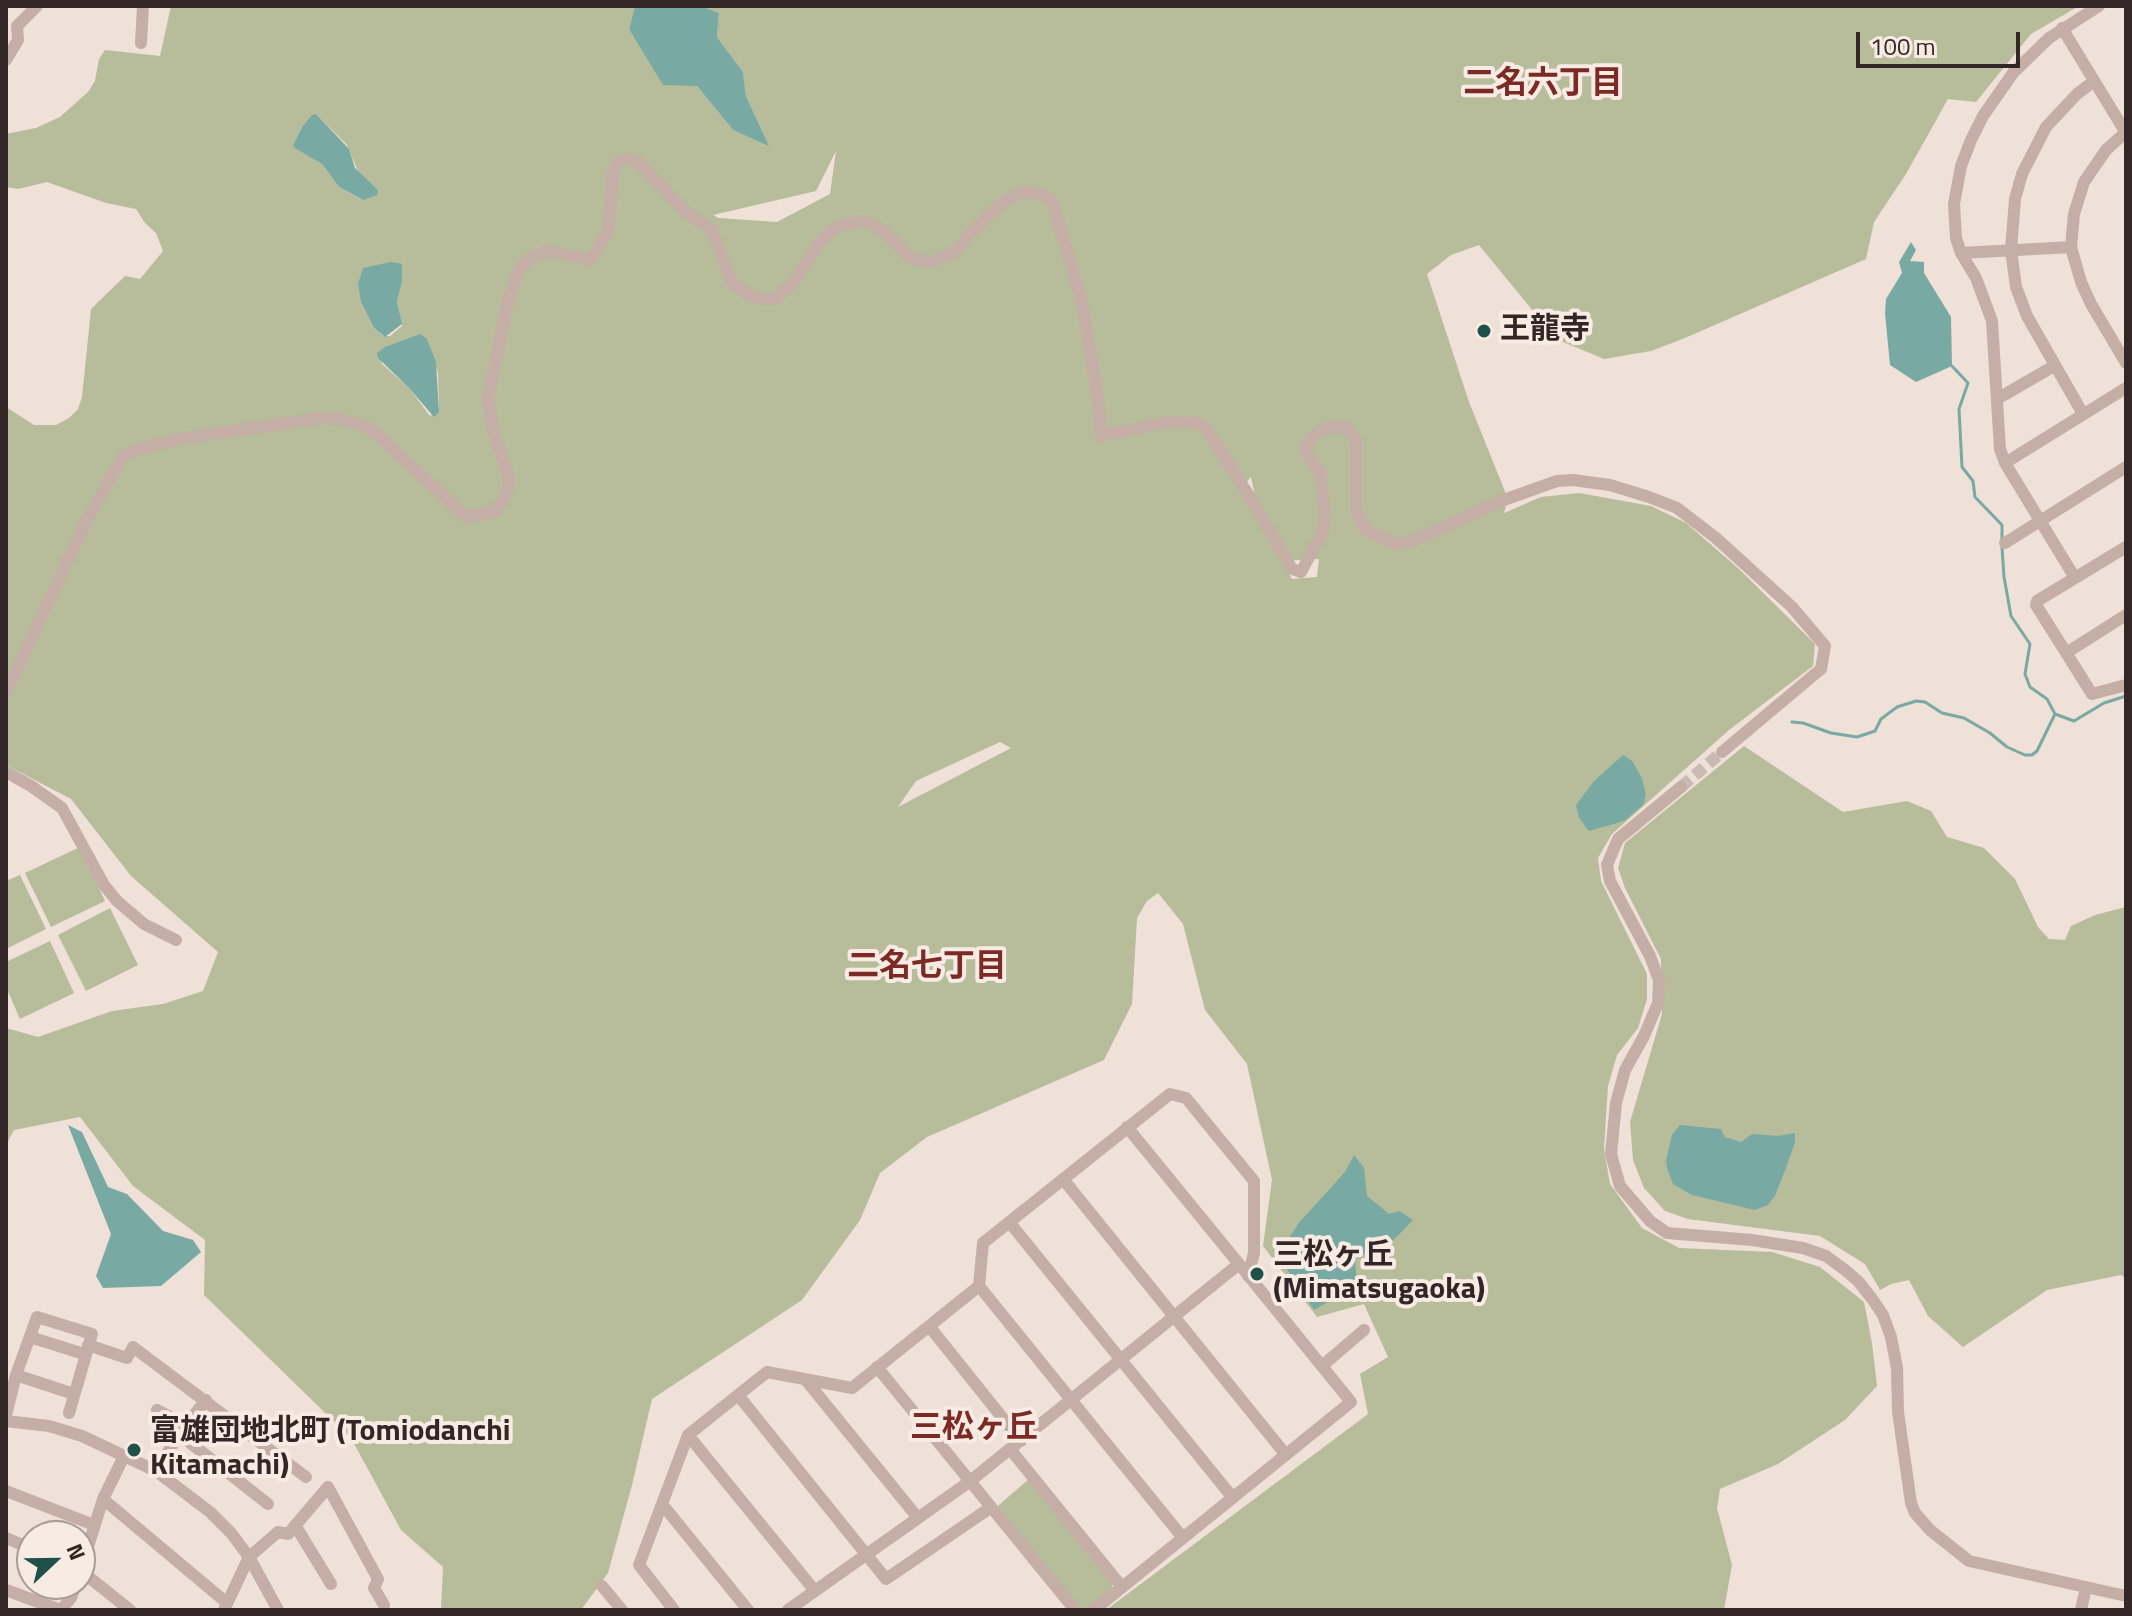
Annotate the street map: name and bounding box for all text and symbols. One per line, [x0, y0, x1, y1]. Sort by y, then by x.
scale bar [1860, 16, 2024, 66]
text: 100 m [1870, 28, 1936, 64]
district label: 二名六丁目 [1463, 66, 1623, 104]
place label: 王龍寺 [1500, 313, 1590, 349]
marker: 王龍寺 [1475, 322, 1493, 340]
district label: 二名七丁目 [847, 949, 1007, 987]
place label: 三松ヶ丘 (Mimatsugaoka) [1273, 1239, 1485, 1310]
marker: 三松ヶ丘 (Mimatsugaoka) [1248, 1265, 1266, 1283]
district label: 三松ヶ丘 [910, 1410, 1038, 1448]
place label: 富雄団地北町 (Tomiodanchi Kitamachi) [150, 1415, 510, 1486]
marker: 富雄団地北町 (Tomiodanchi Kitamachi) [125, 1441, 143, 1459]
north arrow [16, 1520, 96, 1600]
text: N [58, 1538, 95, 1565]

